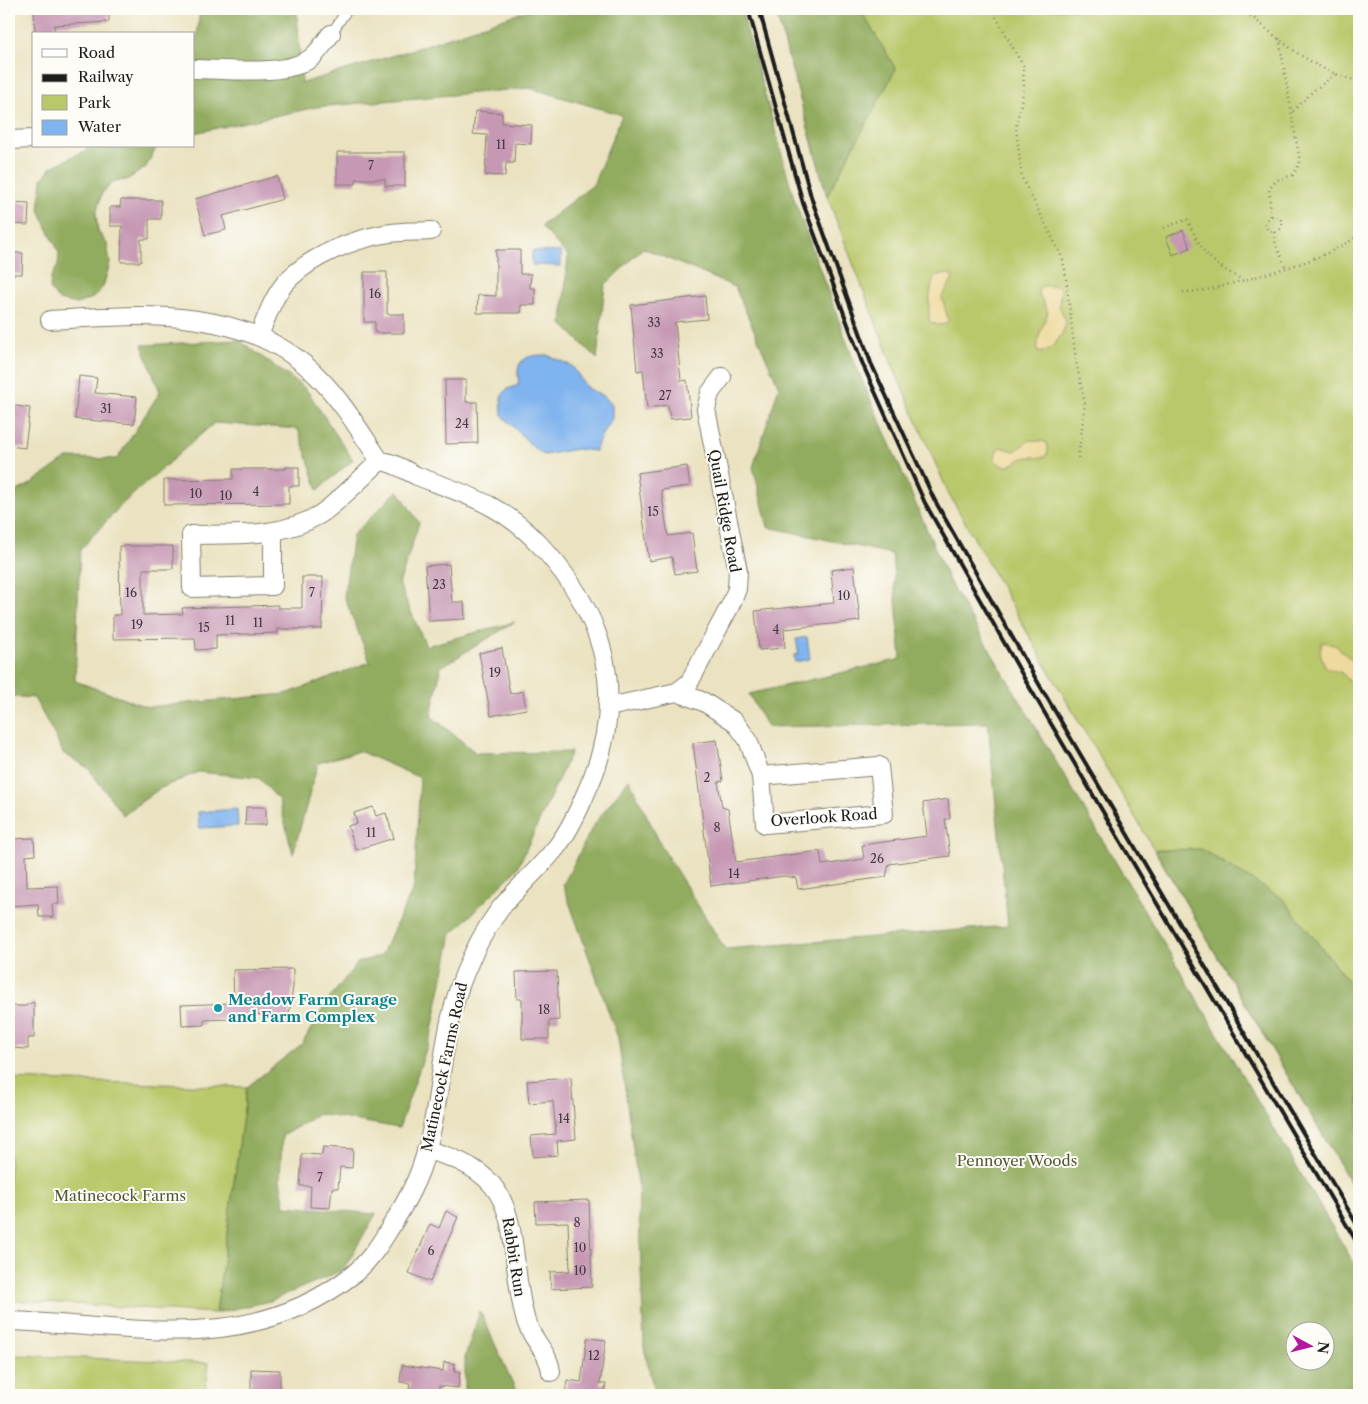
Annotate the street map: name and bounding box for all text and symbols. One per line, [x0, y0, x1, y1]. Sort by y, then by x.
legend [32, 32, 195, 148]
text: Road [78, 43, 115, 62]
text: Railway [78, 67, 134, 86]
text: Park [78, 93, 112, 112]
text: Water [77, 117, 122, 136]
house number: 11 [496, 137, 506, 152]
house number: 7 [368, 158, 374, 173]
house number: 16 [369, 286, 381, 301]
house number: 33 [647, 315, 661, 330]
house number: 33 [650, 346, 664, 361]
house number: 27 [659, 388, 671, 403]
house number: 31 [100, 401, 112, 416]
house number: 24 [455, 416, 469, 431]
street label: Quail Ridge Road [705, 448, 745, 574]
house number: 4 [253, 484, 260, 499]
house number: 10 [190, 486, 202, 501]
house number: 10 [220, 488, 232, 503]
house number: 15 [647, 504, 659, 519]
house number: 23 [432, 577, 446, 592]
house number: 16 [125, 585, 137, 600]
house number: 7 [309, 585, 315, 600]
house number: 10 [838, 588, 850, 603]
house number: 11 [225, 613, 235, 628]
house number: 11 [253, 615, 263, 630]
house number: 19 [131, 617, 143, 632]
house number: 15 [198, 620, 210, 635]
house number: 4 [773, 622, 780, 637]
house number: 19 [489, 665, 501, 680]
house number: 2 [704, 770, 711, 785]
street label: Overlook Road [770, 804, 878, 830]
house number: 8 [713, 820, 721, 835]
house number: 11 [366, 825, 376, 840]
house number: 26 [870, 851, 884, 866]
house number: 14 [728, 866, 740, 881]
street label: Matinecock Farms Road [417, 980, 471, 1154]
place label: Meadow Farm Garage and Farm Complex [228, 990, 397, 1026]
marker: Meadow Farm Garage and Farm Complex [212, 1002, 224, 1014]
house number: 18 [538, 1002, 550, 1017]
house number: 14 [558, 1111, 570, 1126]
park label: Pennoyer Woods [957, 1151, 1077, 1170]
house number: 7 [317, 1170, 323, 1185]
park label: Matinecock Farms [54, 1186, 186, 1205]
house number: 8 [573, 1215, 581, 1230]
street label: Rabbit Run [498, 1216, 530, 1299]
house number: 10 [574, 1240, 586, 1255]
house number: 6 [427, 1243, 435, 1258]
house number: 10 [574, 1263, 586, 1278]
north arrow [1286, 1322, 1336, 1372]
text: N [1313, 1340, 1333, 1355]
house number: 12 [588, 1348, 600, 1363]

